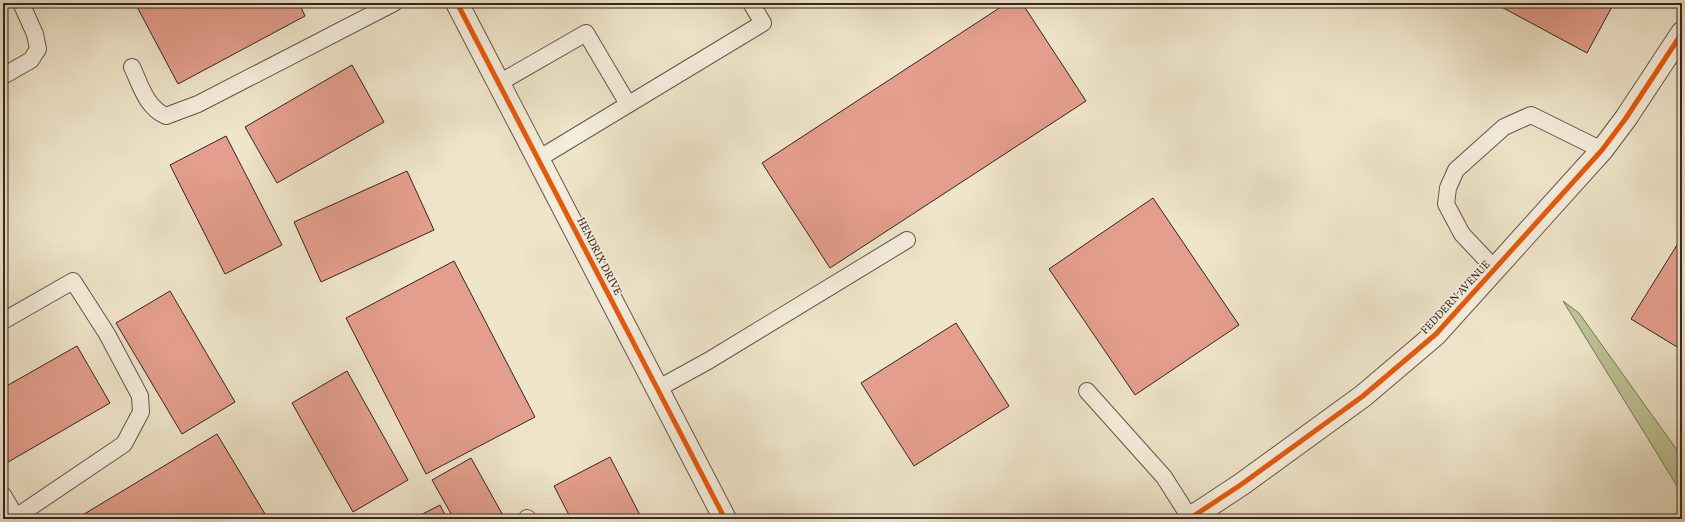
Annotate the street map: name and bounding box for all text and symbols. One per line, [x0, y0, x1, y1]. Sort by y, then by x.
street label: HENDRIX DRIVE [573, 215, 625, 299]
street label: FEDDERN AVENUE [1418, 258, 1495, 338]

